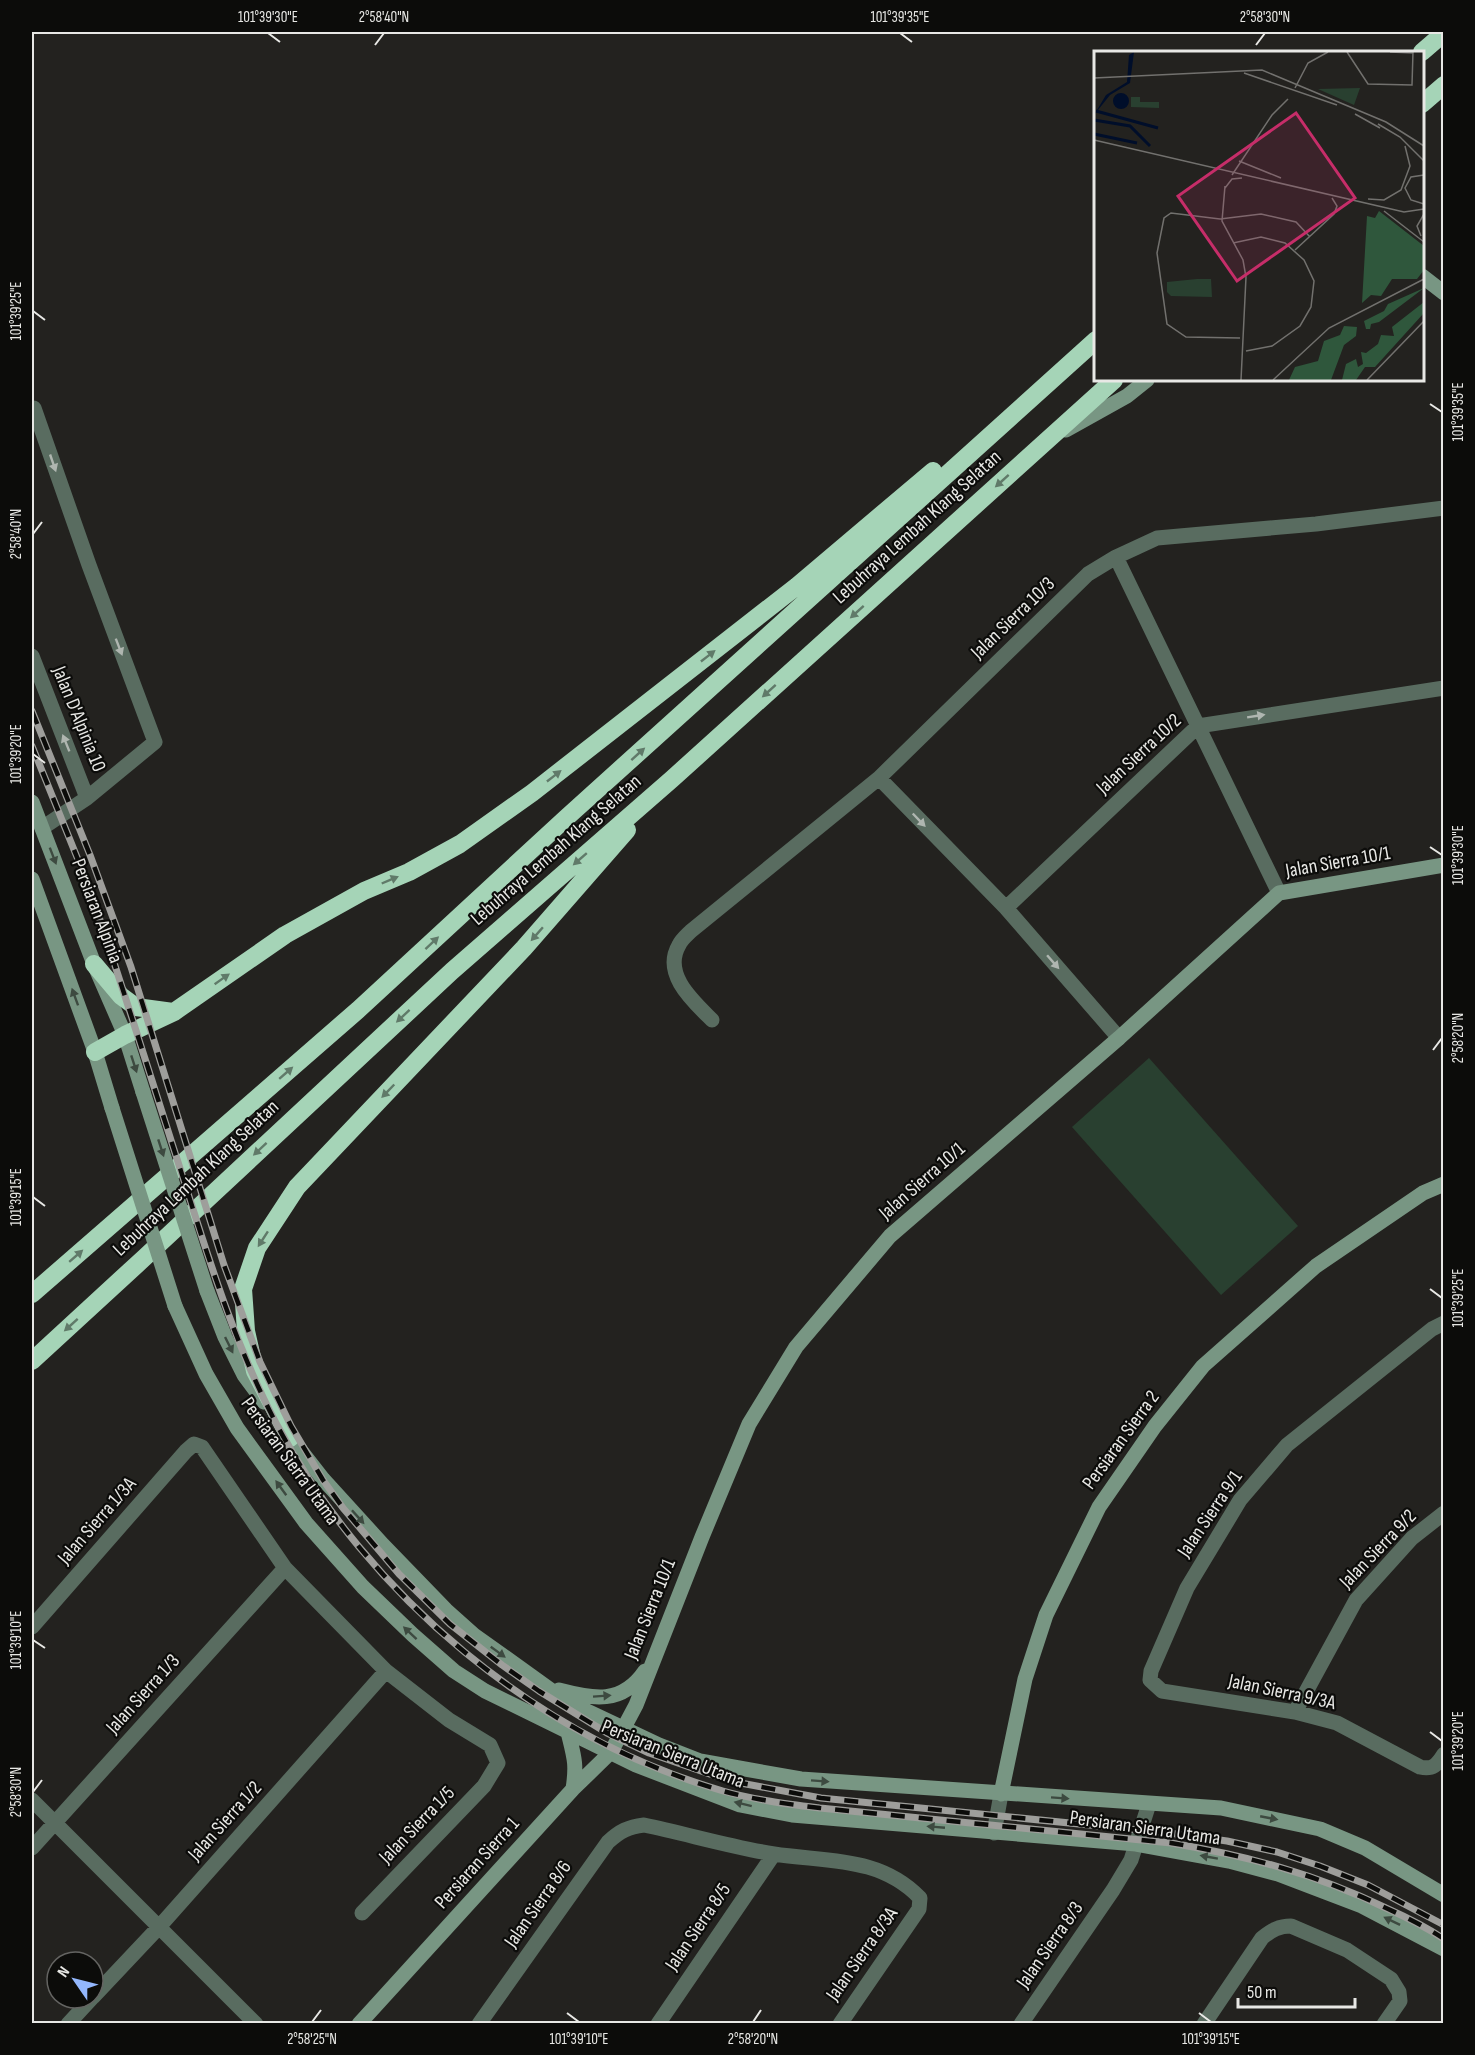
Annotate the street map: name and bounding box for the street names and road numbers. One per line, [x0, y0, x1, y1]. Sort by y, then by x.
street label: Lebuhraya Lembah Klang Selatan [828, 445, 1006, 609]
street label: Jalan Sierra 10/3 [965, 572, 1060, 665]
street label: Jalan D'Alpinia 10 [47, 662, 111, 775]
street label: Jalan Sierra 10/2 [1091, 709, 1186, 800]
street label: Lebuhraya Lembah Klang Selatan [466, 769, 646, 931]
street label: Jalan Sierra 10/1 [1283, 841, 1392, 883]
street label: Persiaran Alpinia [66, 855, 128, 967]
street label: Lebuhraya Lembah Klang Selatan [108, 1095, 284, 1261]
street label: Jalan Sierra 10/1 [873, 1137, 970, 1226]
street label: Persiaran Sierra 2 [1077, 1386, 1165, 1494]
street label: Persiaran Sierra Utama [236, 1393, 344, 1529]
street label: Jalan Sierra 9/1 [1172, 1466, 1248, 1563]
street label: Jalan Sierra 1/3A [52, 1472, 142, 1570]
street label: Jalan Sierra 9/2 [1334, 1505, 1421, 1594]
street label: Jalan Sierra 10/1 [619, 1555, 681, 1664]
street label: Jalan Sierra 1/3 [100, 1649, 185, 1740]
street label: Jalan Sierra 9/3A [1225, 1669, 1338, 1715]
street label: Persiaran Sierra Utama [598, 1714, 748, 1794]
street label: Jalan Sierra 1/2 [182, 1776, 267, 1866]
street label: Jalan Sierra 1/5 [373, 1781, 460, 1869]
street label: Persiaran Sierra Utama [1068, 1806, 1222, 1850]
street label: Persiaran Sierra 1 [430, 1812, 524, 1914]
street label: Jalan Sierra 8/6 [499, 1856, 577, 1953]
street label: Jalan Sierra 8/5 [660, 1879, 736, 1976]
street label: Jalan Sierra 8/3 [1011, 1897, 1089, 1994]
street label: Jalan Sierra 8/3A [820, 1902, 903, 2006]

